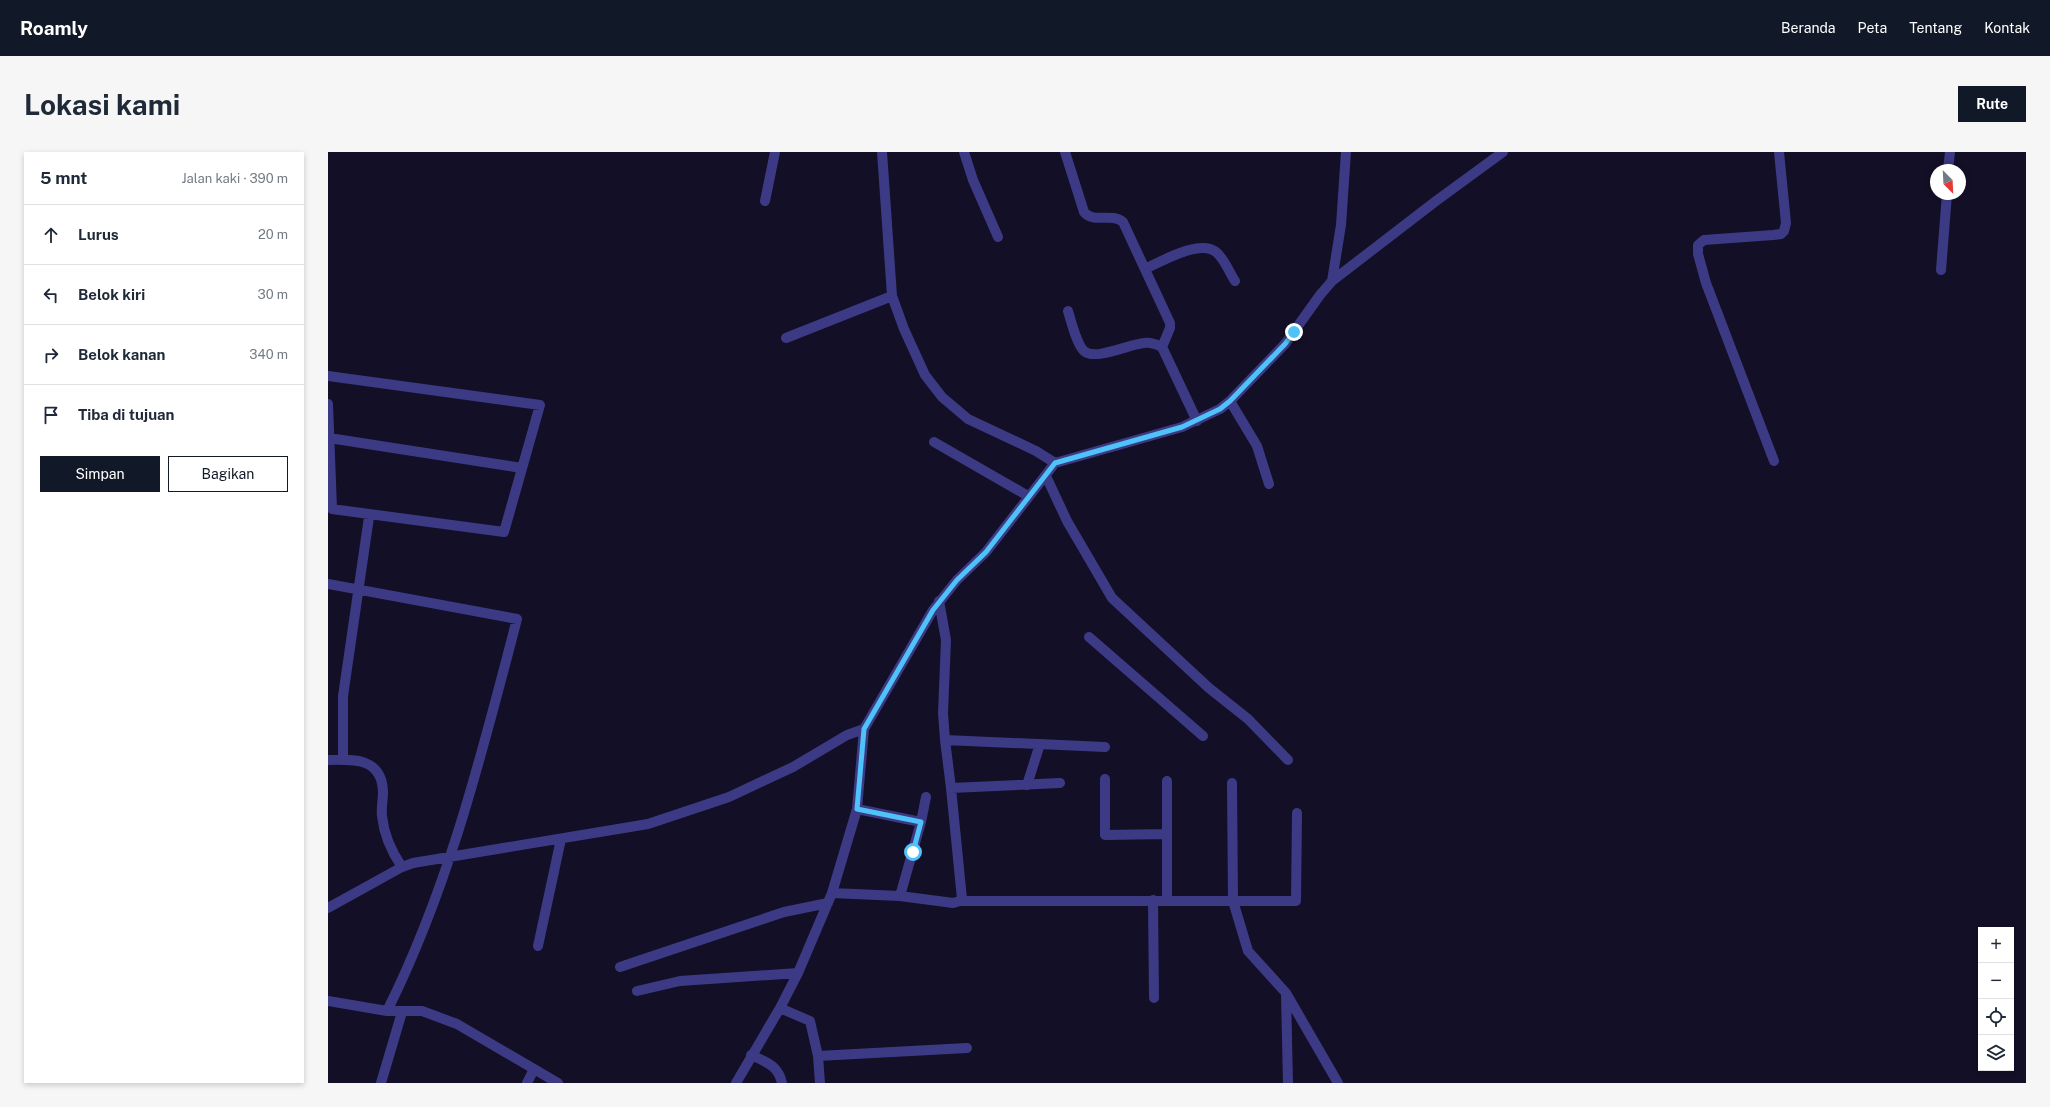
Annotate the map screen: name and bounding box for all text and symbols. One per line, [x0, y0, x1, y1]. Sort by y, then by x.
text: Roamly [20, 17, 88, 39]
text: Beranda [1781, 20, 1836, 36]
text: Peta [1858, 20, 1887, 36]
text: Tentang [1909, 20, 1962, 36]
text: Kontak [1984, 20, 2030, 36]
button: Rute [1958, 86, 2026, 122]
text: Lokasi kami [24, 88, 180, 121]
north arrow [1930, 164, 1966, 200]
text: 5 mnt [40, 168, 87, 188]
text: Jalan kaki · 390 m [181, 171, 288, 186]
icon: ahead [40, 224, 62, 246]
text: Lurus [78, 226, 119, 243]
text: 20 m [258, 227, 288, 242]
icon: left [40, 284, 62, 306]
text: Belok kiri [78, 286, 145, 303]
text: 30 m [258, 287, 288, 302]
route end [1285, 323, 1303, 341]
icon: right [40, 344, 62, 366]
text: Belok kanan [78, 346, 165, 363]
text: 340 m [249, 347, 288, 362]
icon: arrive [40, 404, 62, 426]
text: Tiba di tujuan [78, 406, 174, 423]
button: Simpan [40, 456, 160, 492]
button: Bagikan [168, 456, 288, 492]
route start [904, 843, 922, 861]
map controls [1978, 927, 2014, 1071]
button: + [1978, 927, 2014, 963]
button: − [1978, 963, 2014, 999]
button: locate [1978, 999, 2014, 1035]
button: layers [1978, 1035, 2014, 1071]

